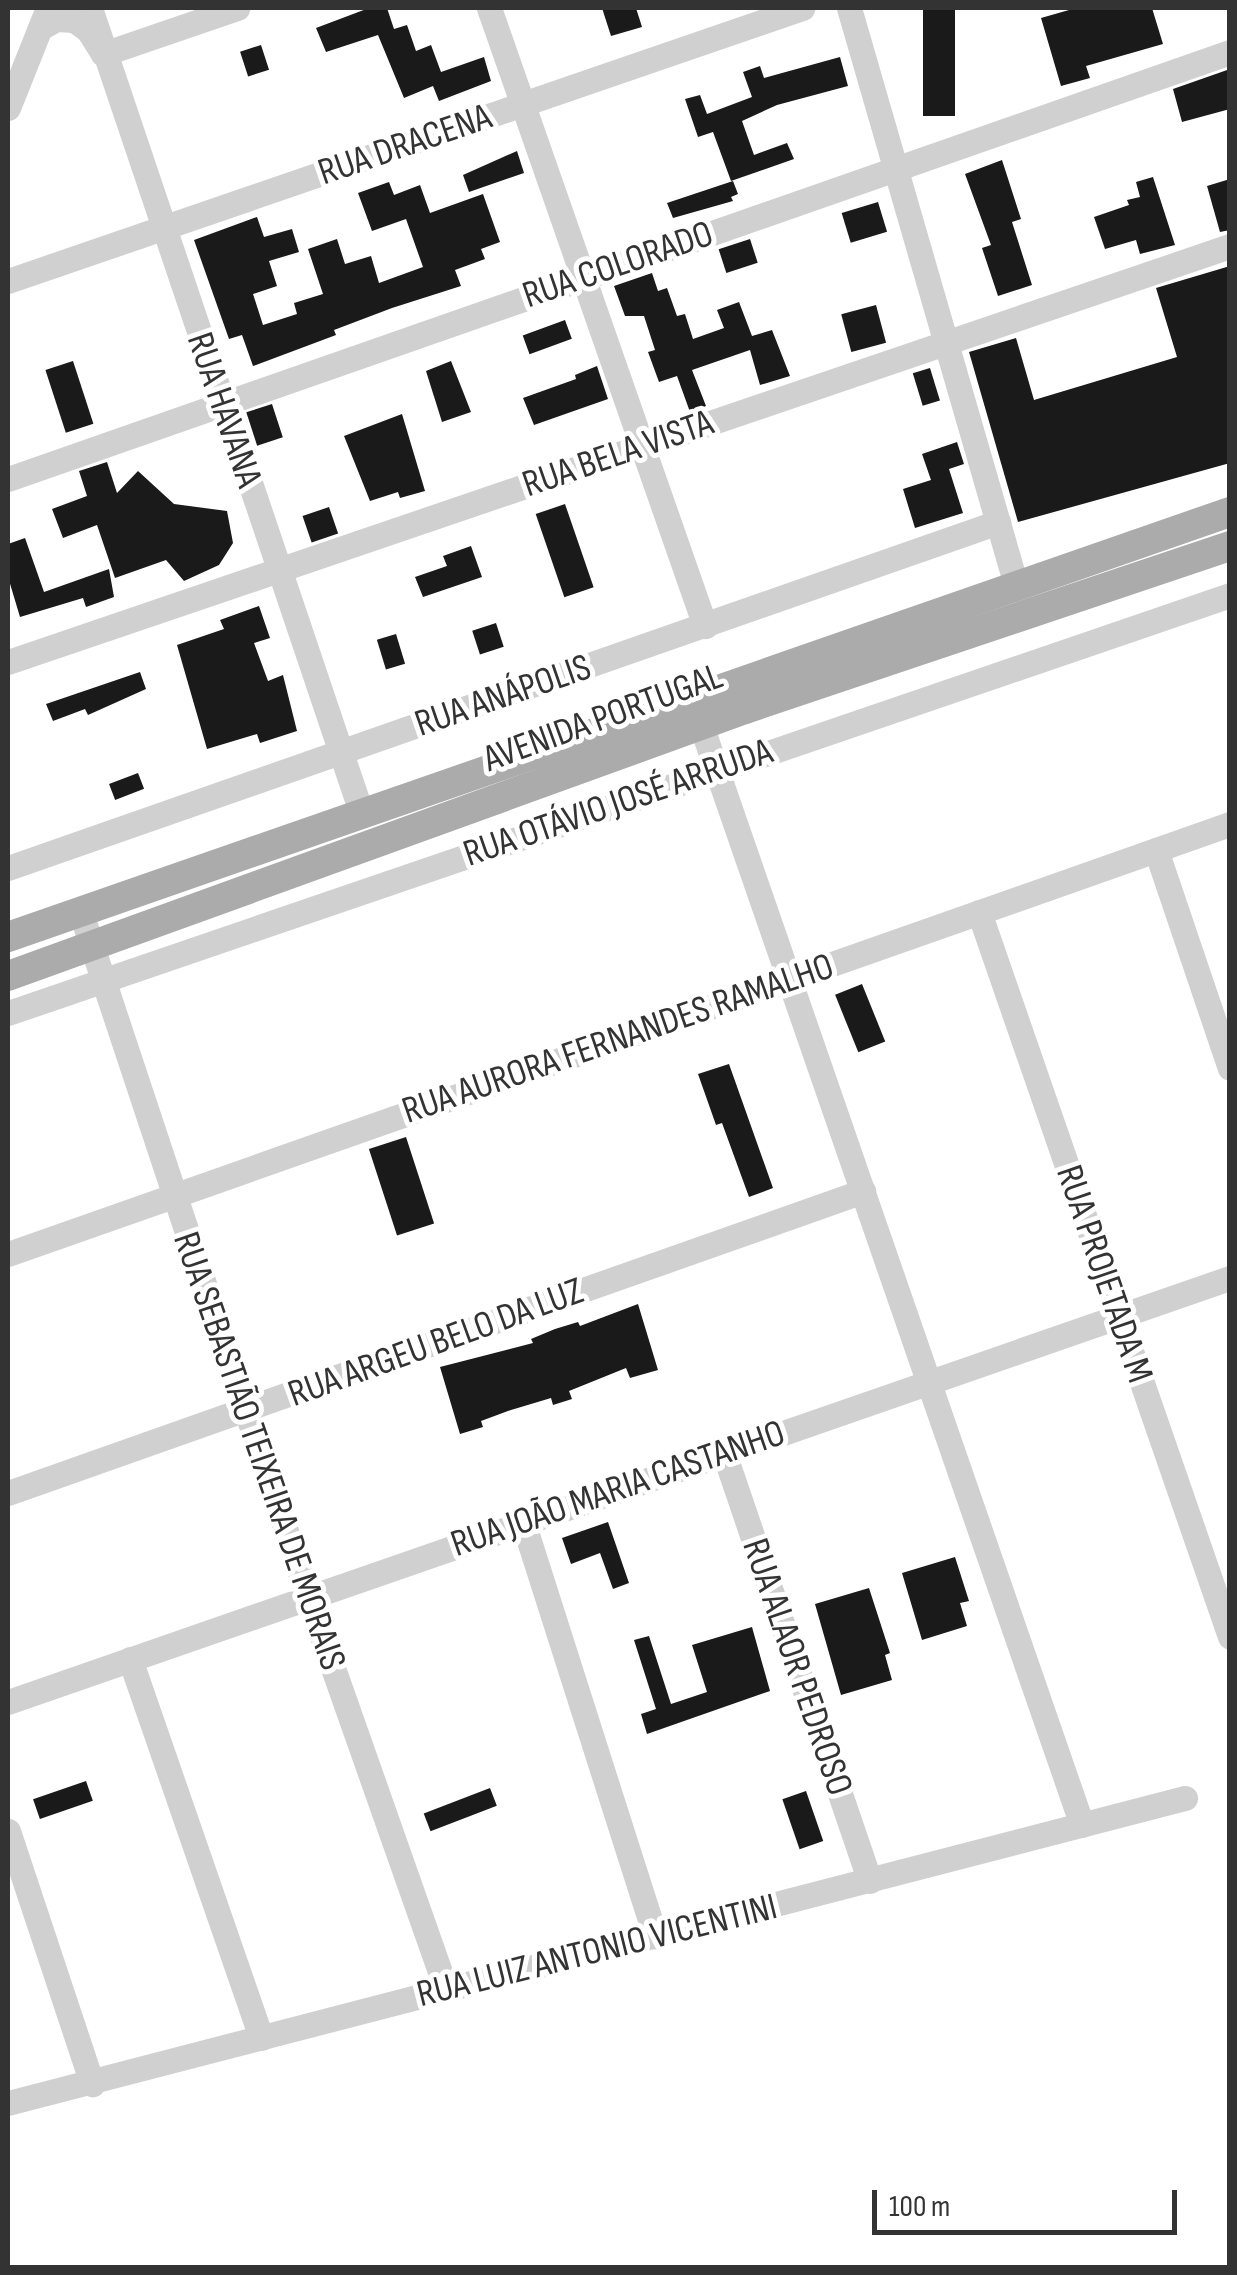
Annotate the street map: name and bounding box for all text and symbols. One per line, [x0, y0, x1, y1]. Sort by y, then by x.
street label: RUA DRACENA [313, 94, 497, 196]
street label: RUA COLORADO [517, 211, 719, 319]
street label: RUA HAVANA [176, 327, 272, 493]
street label: RUA BELA VISTA [517, 400, 719, 508]
street label: RUA ANÁPOLIS [409, 645, 597, 747]
street label: AVENIDA PORTUGAL [477, 654, 729, 782]
street label: RUA OTÁVIO JOSÉ ARRUDA [458, 729, 778, 877]
street label: RUA AURORA FERNANDES RAMALHO [396, 944, 840, 1134]
street label: RUA PROJETADA M [1046, 1159, 1162, 1389]
street label: RUA SEBASTIÃO TEIXEIRA DE MORAIS [163, 1226, 355, 1676]
street label: RUA ARGEU BELO DA LUZ [282, 1268, 590, 1418]
street label: RUA JOÃO MARIA CASTANHO [445, 1410, 791, 1568]
street label: RUA ALAOR PEDROSO [732, 1533, 862, 1801]
street label: RUA LUIZ ANTONIO VICENTINI [412, 1884, 782, 2018]
scale bar [877, 2170, 1182, 2232]
text: 100 m [889, 2189, 950, 2225]

